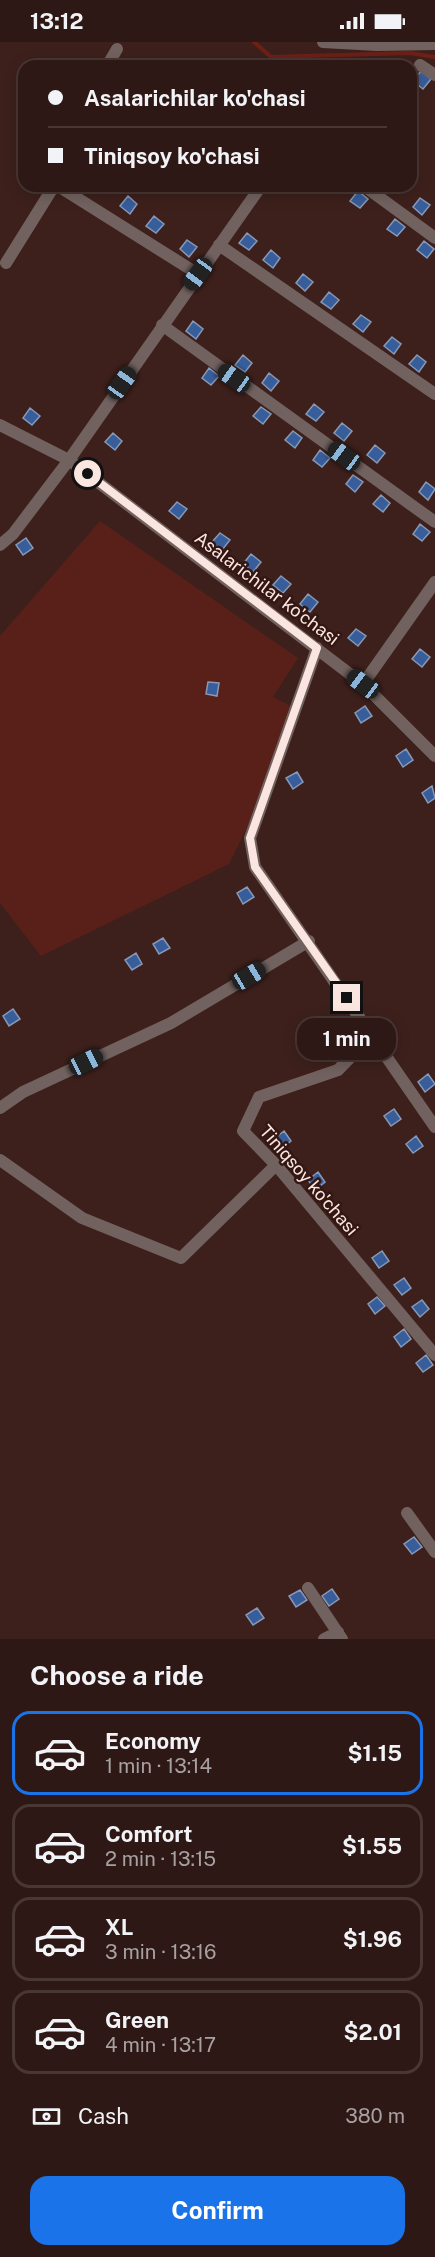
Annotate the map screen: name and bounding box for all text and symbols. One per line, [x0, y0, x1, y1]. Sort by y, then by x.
text: 13:12 [30, 8, 83, 34]
text: Asalarichilar ko'chasi [84, 85, 306, 111]
text: Tiniqsoy ko'chasi [84, 143, 260, 169]
car [180, 254, 216, 294]
car [214, 360, 254, 396]
car [104, 363, 140, 403]
car [324, 438, 364, 474]
route start [74, 460, 101, 487]
street label: Asalarichilar ko'chasi [191, 527, 343, 649]
car [343, 666, 383, 702]
car [229, 959, 269, 993]
route end [333, 984, 360, 1011]
callout: 1 min [298, 1019, 397, 1061]
text: 1 min [322, 1027, 371, 1051]
car [66, 1046, 106, 1078]
street label: Tiniqsoy ko'chasi [255, 1121, 363, 1239]
text: Choose a ride [30, 1659, 204, 1691]
icon: car [33, 1726, 87, 1780]
text: Economy [105, 1728, 201, 1754]
text: $1.15 [347, 1740, 402, 1766]
text: 1 min · 13:14 [105, 1754, 212, 1778]
icon: car [33, 1819, 87, 1873]
text: Comfort [105, 1821, 192, 1847]
text: $1.55 [342, 1833, 402, 1859]
text: 2 min · 13:15 [105, 1847, 216, 1871]
icon: car [33, 1912, 87, 1966]
text: XL [105, 1914, 133, 1940]
text: $1.96 [343, 1926, 402, 1952]
text: 3 min · 13:16 [105, 1940, 216, 1964]
icon: car [33, 2005, 87, 2059]
text: Green [105, 2007, 169, 2033]
text: $2.01 [344, 2019, 402, 2045]
text: 4 min · 13:17 [105, 2033, 216, 2057]
icon: cash [30, 2100, 63, 2133]
text: Cash [78, 2103, 129, 2129]
text: 380 m [345, 2104, 405, 2128]
button: Confirm [30, 2176, 405, 2245]

